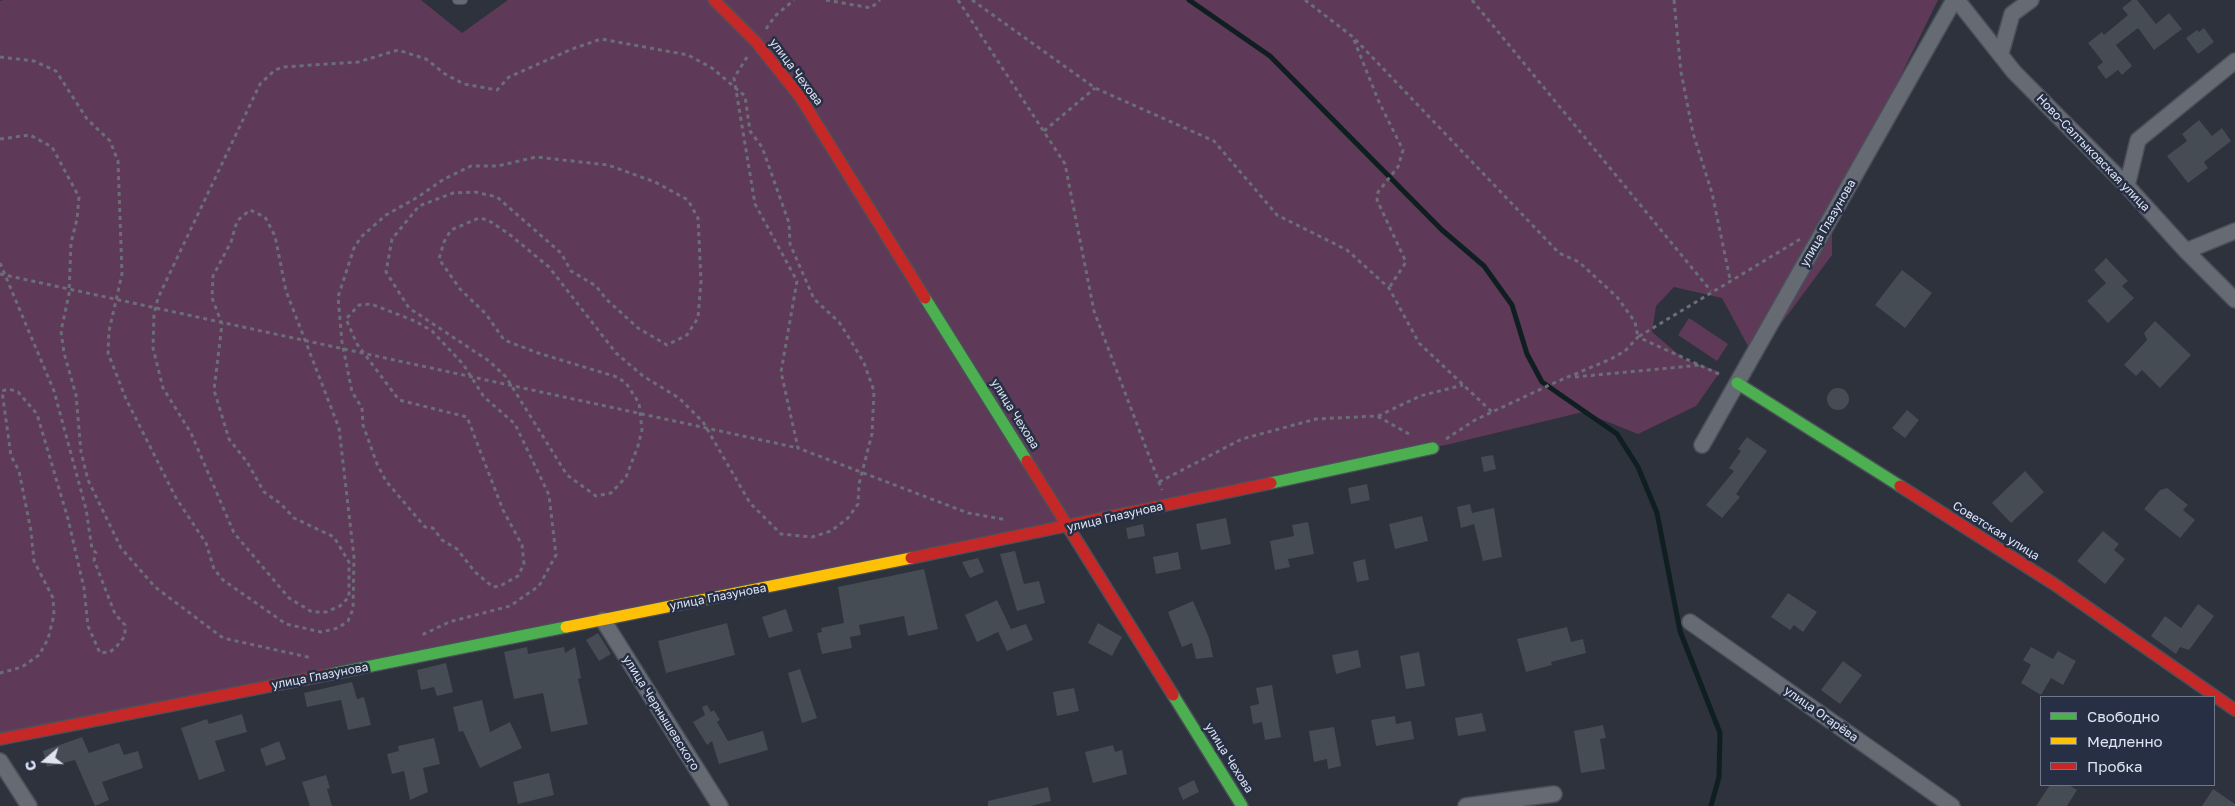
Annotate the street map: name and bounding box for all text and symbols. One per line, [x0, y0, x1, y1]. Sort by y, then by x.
street label: улица Чехова [766, 36, 826, 108]
street label: Ново-Салтыковская улица [2033, 91, 2153, 215]
street label: улица Глазунова [1797, 177, 1859, 269]
street label: улица Чехова [988, 376, 1042, 452]
street label: Советская улица [1950, 498, 2042, 564]
street label: улица Глазунова [1066, 499, 1164, 535]
street label: улица Глазунова [668, 581, 768, 613]
street label: улица Чернышевского [620, 653, 702, 773]
street label: улица Глазунова [270, 660, 370, 692]
street label: улица Огарёва [1781, 683, 1861, 745]
legend [2040, 696, 2215, 786]
text: Свободно [2087, 707, 2160, 725]
street label: улица Чехова [1202, 720, 1256, 796]
text: Медленно [2087, 732, 2163, 750]
north arrow [20, 736, 70, 786]
text: Пробка [2087, 757, 2142, 775]
text: С [21, 758, 40, 773]

